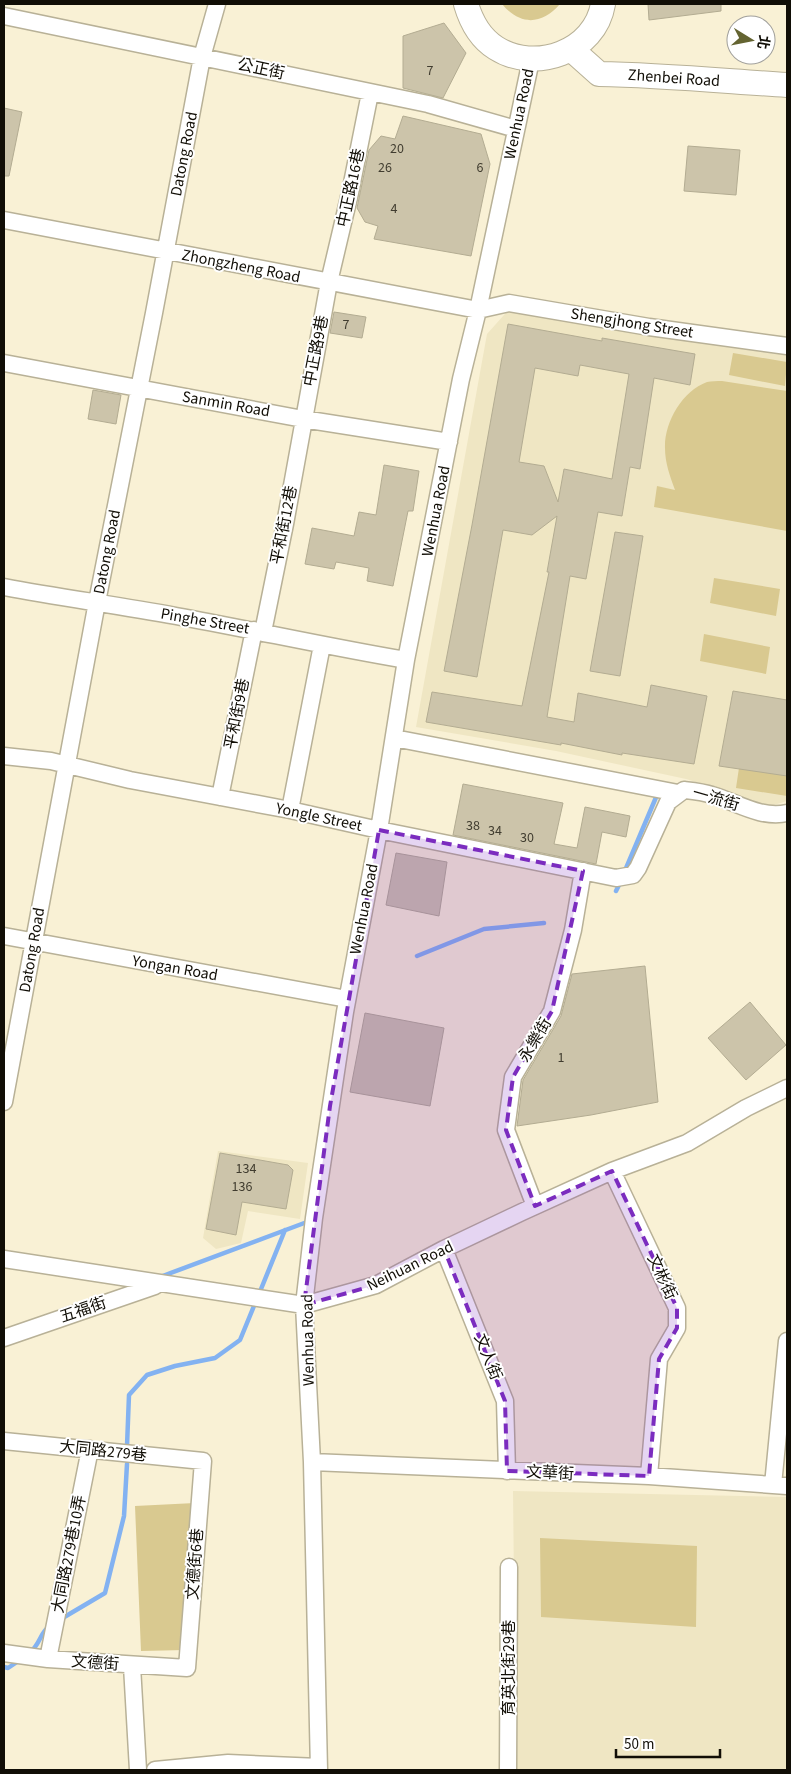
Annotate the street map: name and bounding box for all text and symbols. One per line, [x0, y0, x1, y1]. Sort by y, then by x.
north arrow [726, 15, 776, 65]
text: 北 [752, 33, 774, 51]
street label: 公正街 [235, 53, 287, 85]
house number: 7 [427, 61, 434, 81]
street label: Zhenbei Road [627, 64, 721, 92]
street label: Wenhua Road [499, 67, 539, 161]
street label: Datong Road [165, 110, 203, 198]
house number: 20 [390, 139, 404, 159]
street label: 中正路16巷 [332, 147, 370, 229]
house number: 26 [378, 158, 392, 178]
house number: 6 [477, 158, 484, 178]
house number: 4 [391, 199, 398, 219]
street label: Zhongzheng Road [180, 244, 302, 288]
street label: Shengjhong Street [569, 302, 696, 344]
street label: 中正路9巷 [298, 314, 334, 388]
house number: 7 [343, 315, 350, 335]
street label: Sanmin Road [180, 385, 272, 423]
street label: Wenhua Road [416, 464, 456, 558]
street label: 平和街12巷 [266, 484, 302, 566]
street label: Datong Road [88, 508, 126, 596]
street label: Pinghe Street [159, 602, 252, 640]
street label: 平和街9巷 [219, 677, 255, 751]
street label: 一流街 [690, 782, 742, 816]
street label: Yongle Street [273, 797, 365, 837]
house number: 38 [466, 816, 480, 836]
house number: 34 [488, 821, 502, 841]
house number: 30 [520, 828, 534, 848]
street label: Wenhua Road [344, 862, 384, 956]
street label: Datong Road [14, 906, 50, 994]
street label: Yongan Road [129, 949, 220, 986]
street label: 永樂街 [513, 1014, 557, 1066]
house number: 1 [558, 1048, 565, 1068]
house number: 134 [236, 1159, 256, 1179]
house number: 136 [232, 1177, 252, 1197]
street label: Neihuan Road [363, 1236, 457, 1296]
street label: 文彬街 [642, 1251, 682, 1303]
street label: 五福街 [57, 1292, 109, 1328]
street label: Wenhua Road [296, 1294, 320, 1386]
street label: 文人街 [469, 1331, 507, 1383]
street label: 大同路279巷 [58, 1435, 148, 1467]
street label: 文華街 [525, 1461, 575, 1485]
street label: 大同路279巷10弄 [47, 1493, 91, 1615]
street label: 文德街6巷 [182, 1527, 208, 1601]
street label: 育英北街29巷 [498, 1620, 520, 1716]
street label: 文德街 [70, 1650, 120, 1676]
scale bar [616, 1726, 720, 1758]
text: 50 m [624, 1734, 654, 1755]

